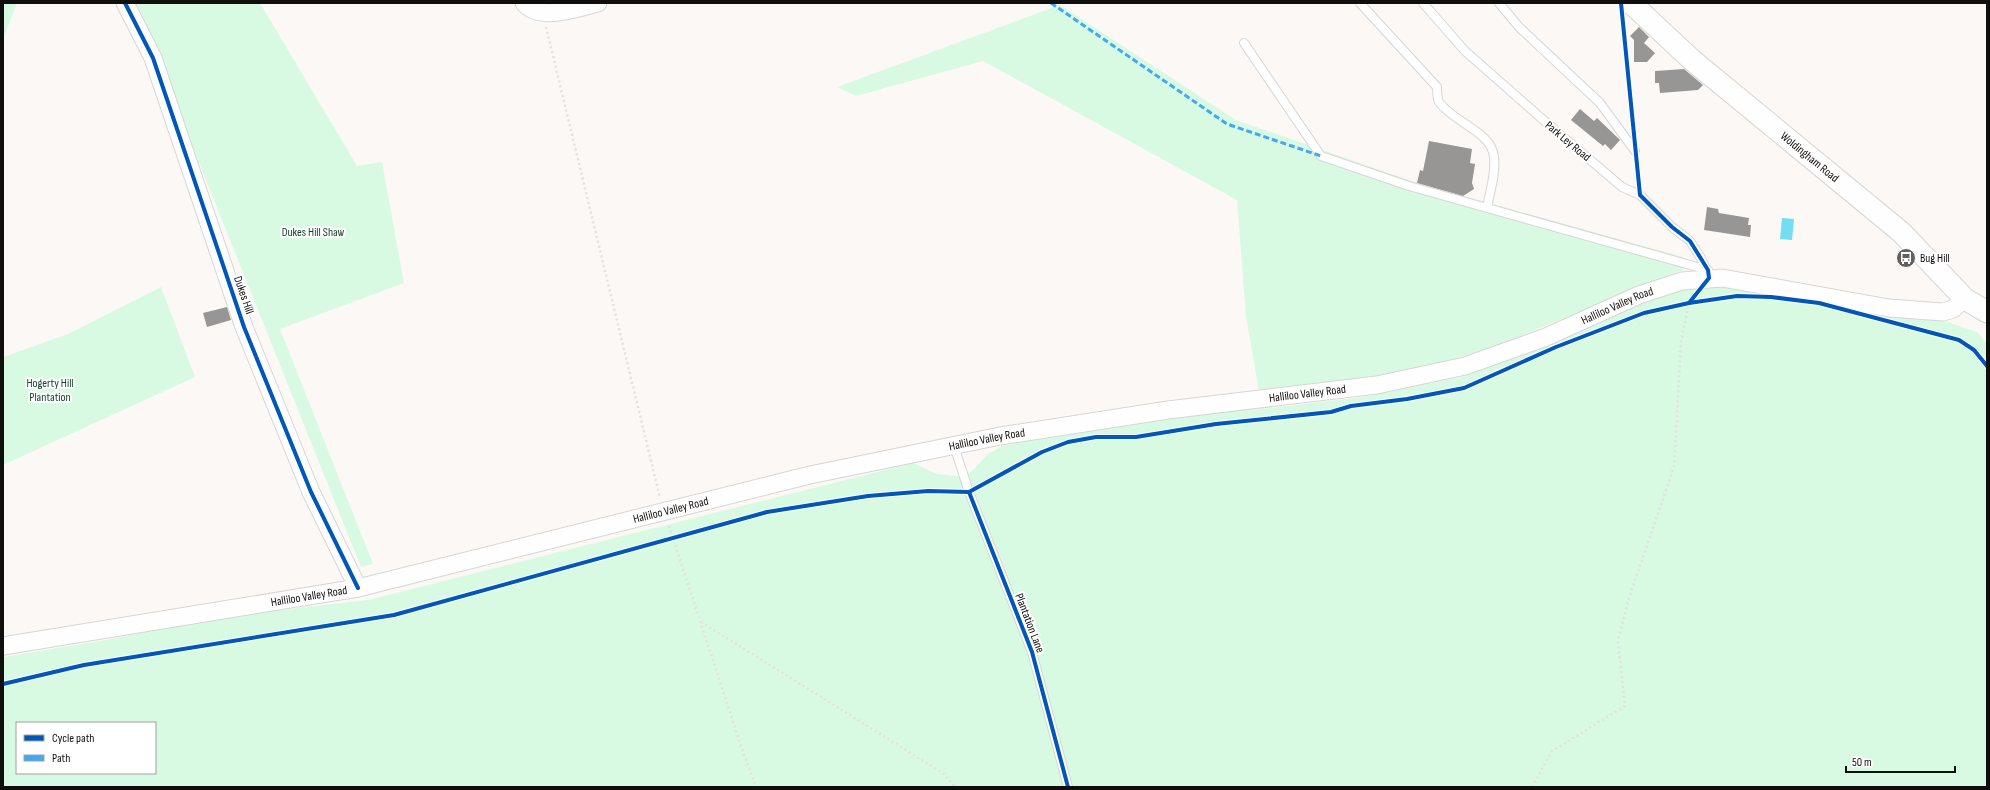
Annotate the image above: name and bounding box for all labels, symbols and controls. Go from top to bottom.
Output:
street label: Park Ley Road [1542,118,1594,165]
street label: Woldingham Road [1777,129,1842,186]
park label: Dukes Hill Shaw [282,225,345,240]
bus stop icon: Bug Hill [1895,247,1917,269]
place label: Bug Hill [1920,251,1950,266]
street label: Dukes Hill [230,274,257,316]
street label: Halliloo Valley Road [1579,284,1655,328]
park label: Hogerty Hill Plantation [26,376,74,405]
street label: Halliloo Valley Road [1268,382,1347,406]
street label: Halliloo Valley Road [947,425,1026,454]
street label: Halliloo Valley Road [631,494,710,527]
street label: Halliloo Valley Road [270,583,348,610]
street label: Plantation Lane [1011,591,1048,655]
legend [16,722,156,774]
text: Cycle path [52,731,94,746]
scale bar [1846,748,1955,774]
text: Path [52,751,70,766]
text: 50 m [1852,755,1872,770]

